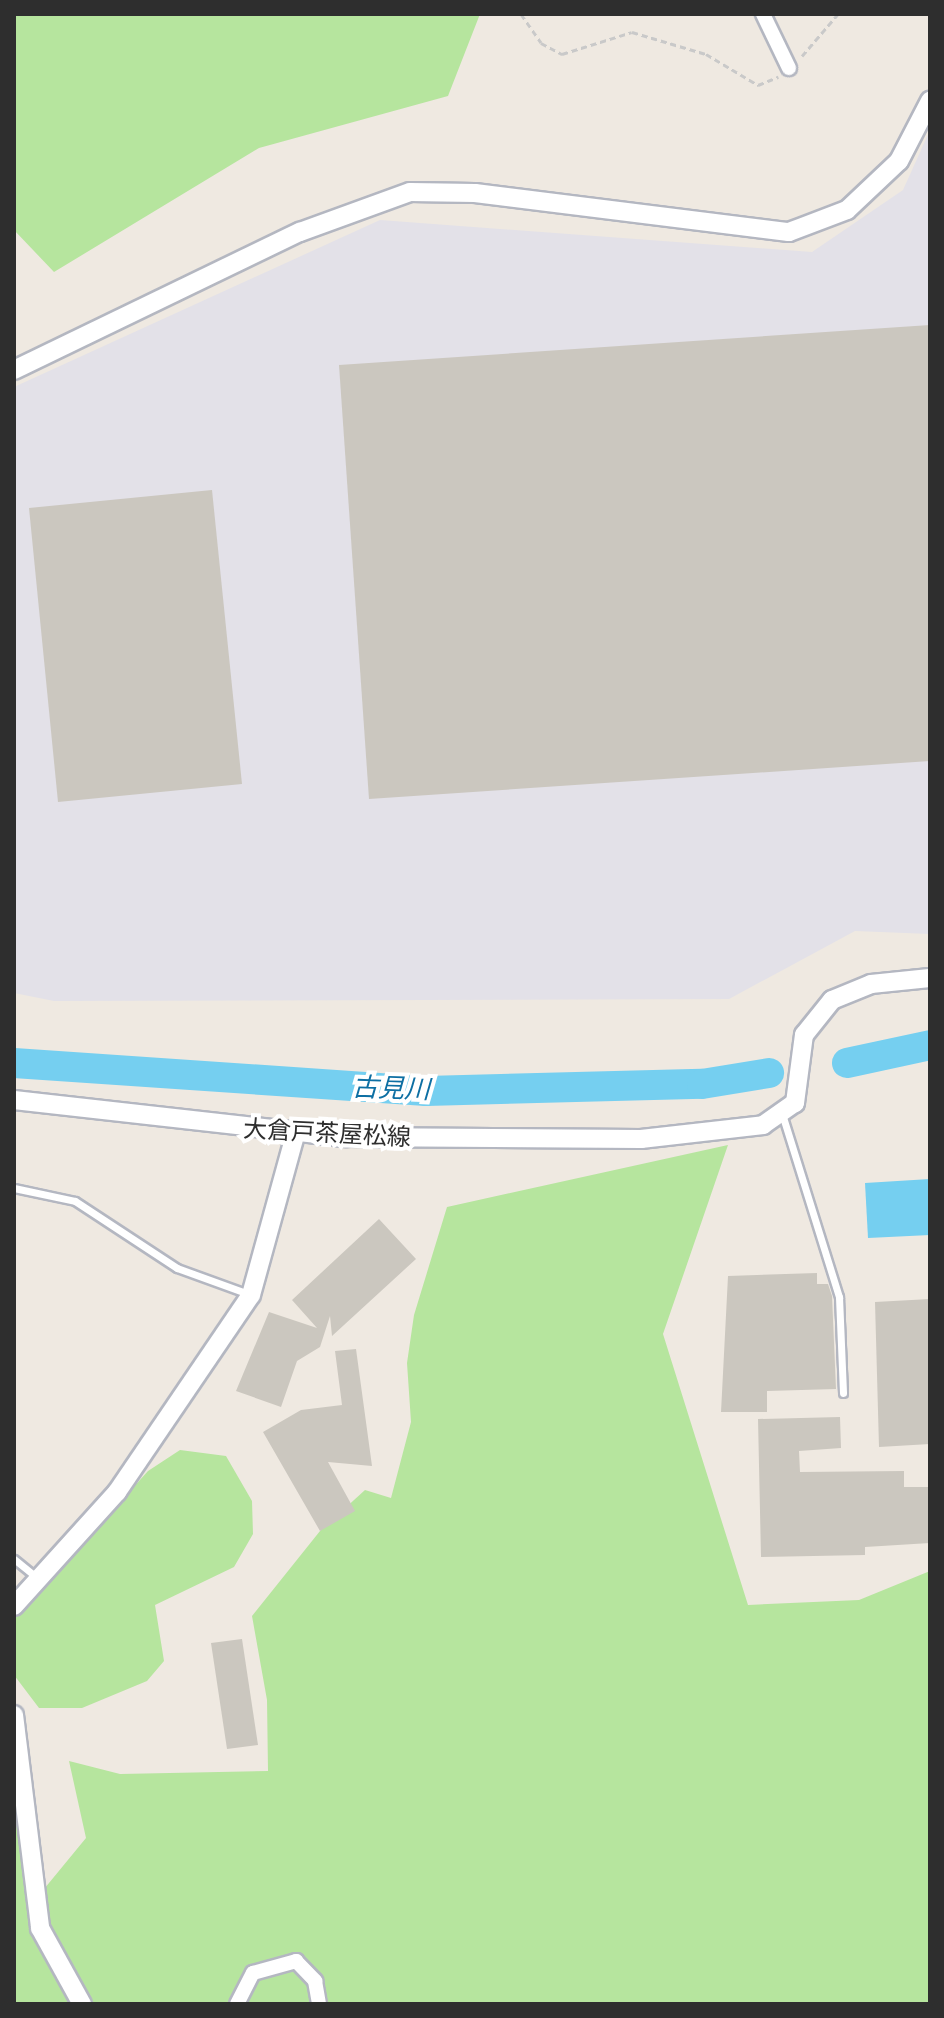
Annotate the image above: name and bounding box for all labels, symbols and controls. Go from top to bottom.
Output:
water label: 古見川 [351,1072,431,1106]
street label: 大倉戸茶屋松線 [242,1114,412,1152]

